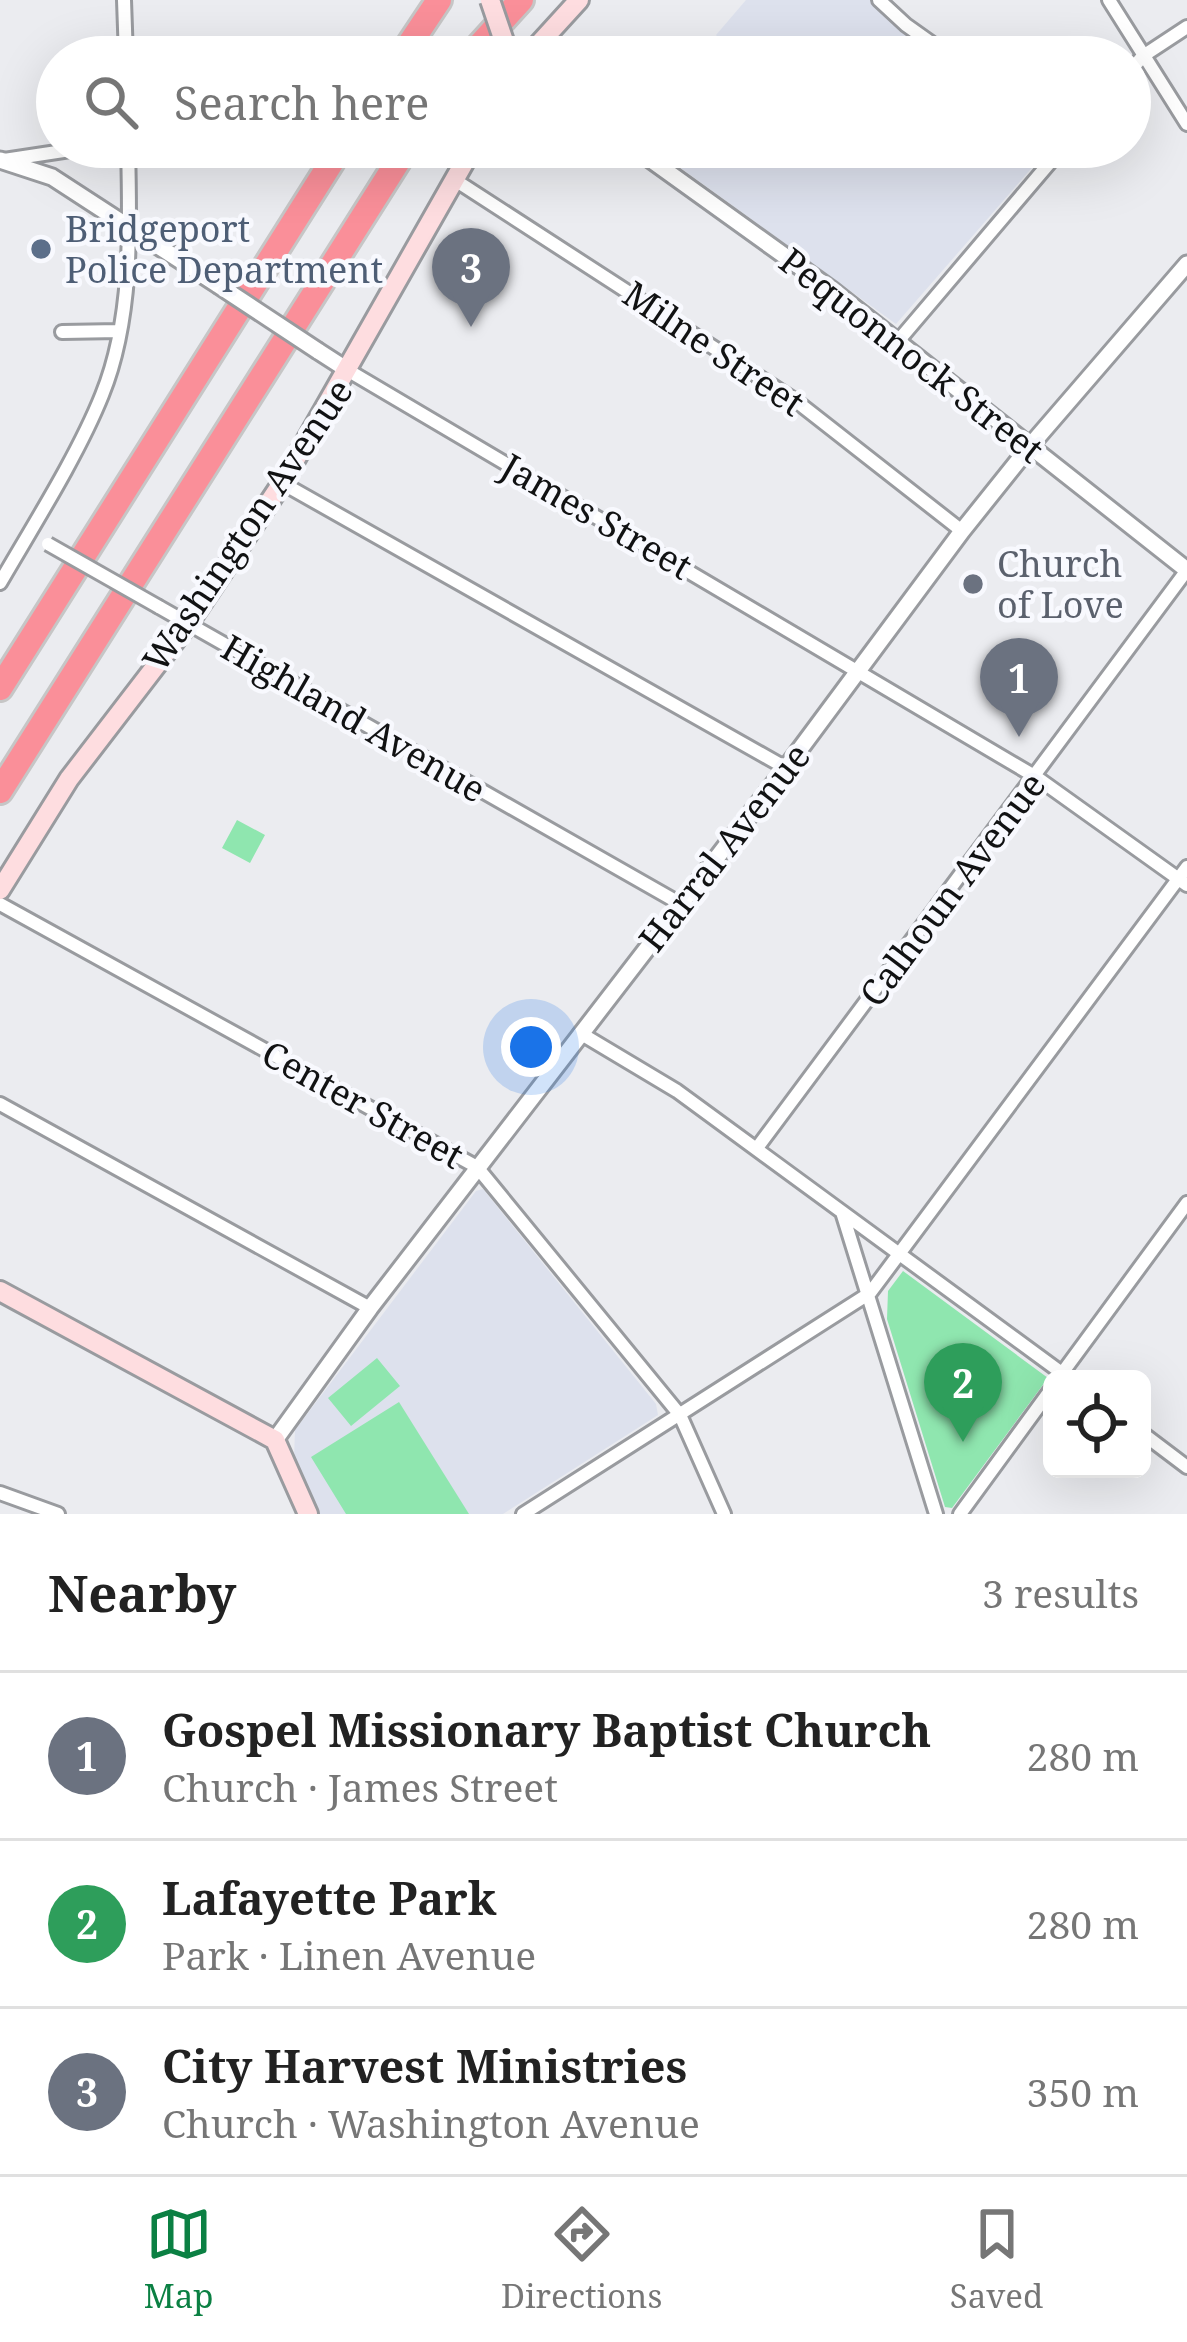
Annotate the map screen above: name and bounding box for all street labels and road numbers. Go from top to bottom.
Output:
street label: Pequonnock Street [770,236,1054,474]
street label: Milne Street [614,269,814,427]
street label: Washington Avenue [131,369,363,681]
street label: James Street [492,441,701,590]
street label: Highland Avenue [213,623,495,813]
street label: Harral Avenue [627,733,821,961]
street label: Calhoun Avenue [848,762,1056,1016]
street label: Center Street [253,1028,473,1180]

